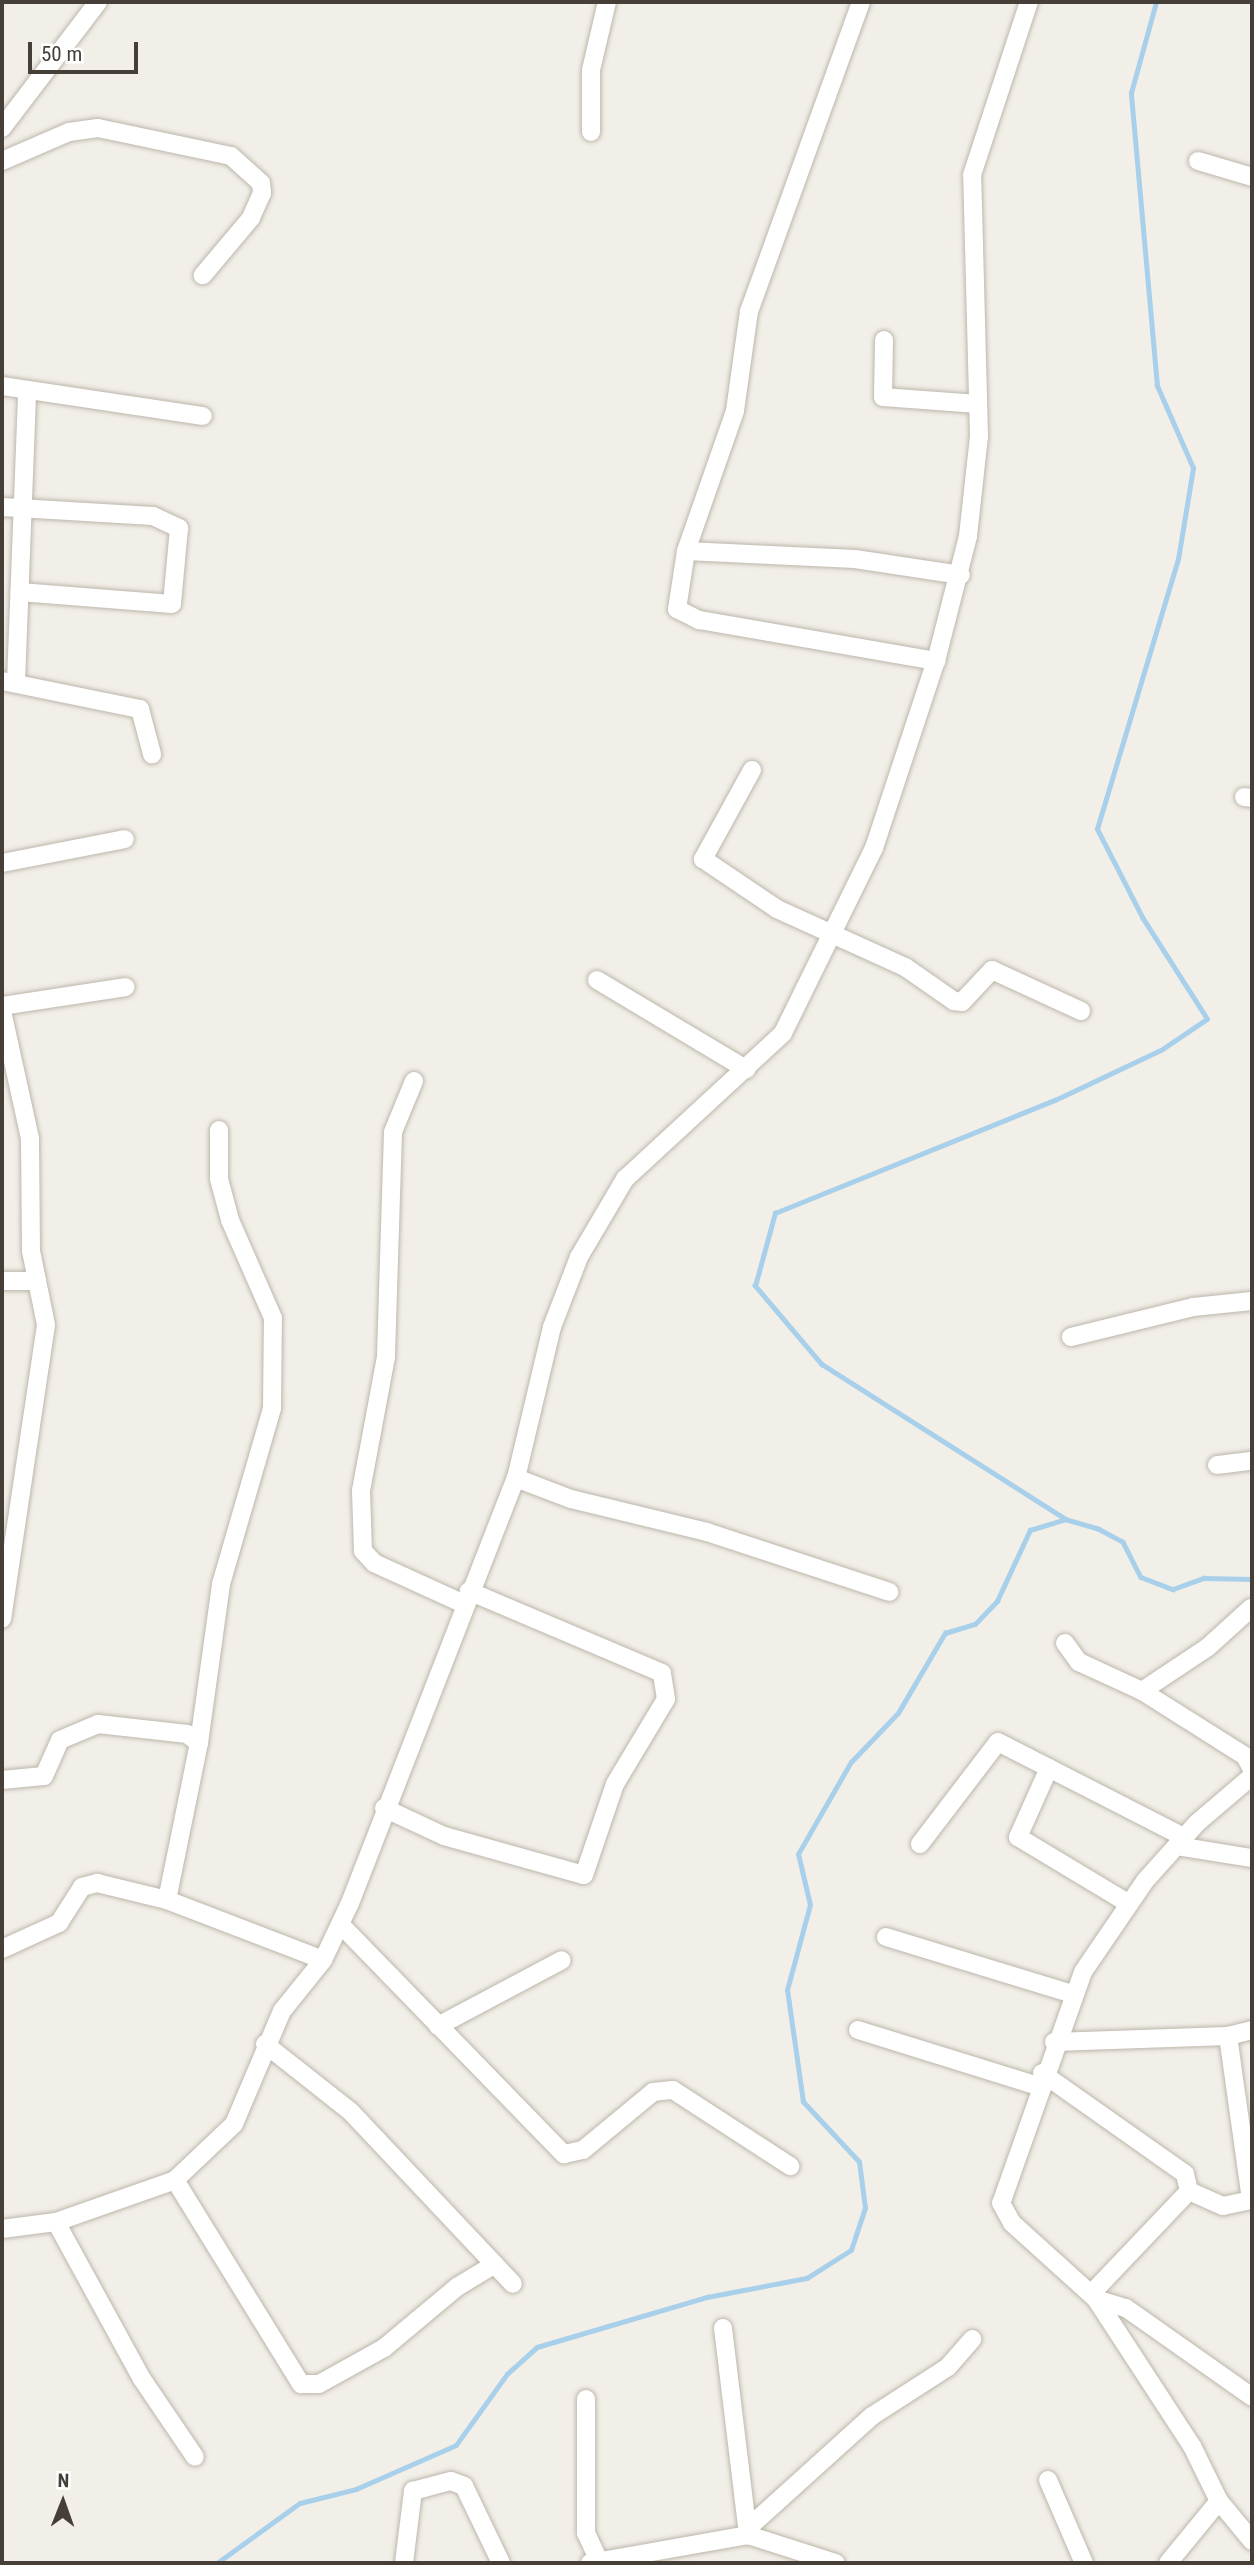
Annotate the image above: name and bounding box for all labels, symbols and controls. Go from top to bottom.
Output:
scale bar [32,28,142,72]
text: 50 m [41,42,82,66]
north arrow [28,2467,98,2537]
text: N [57,2469,69,2492]

